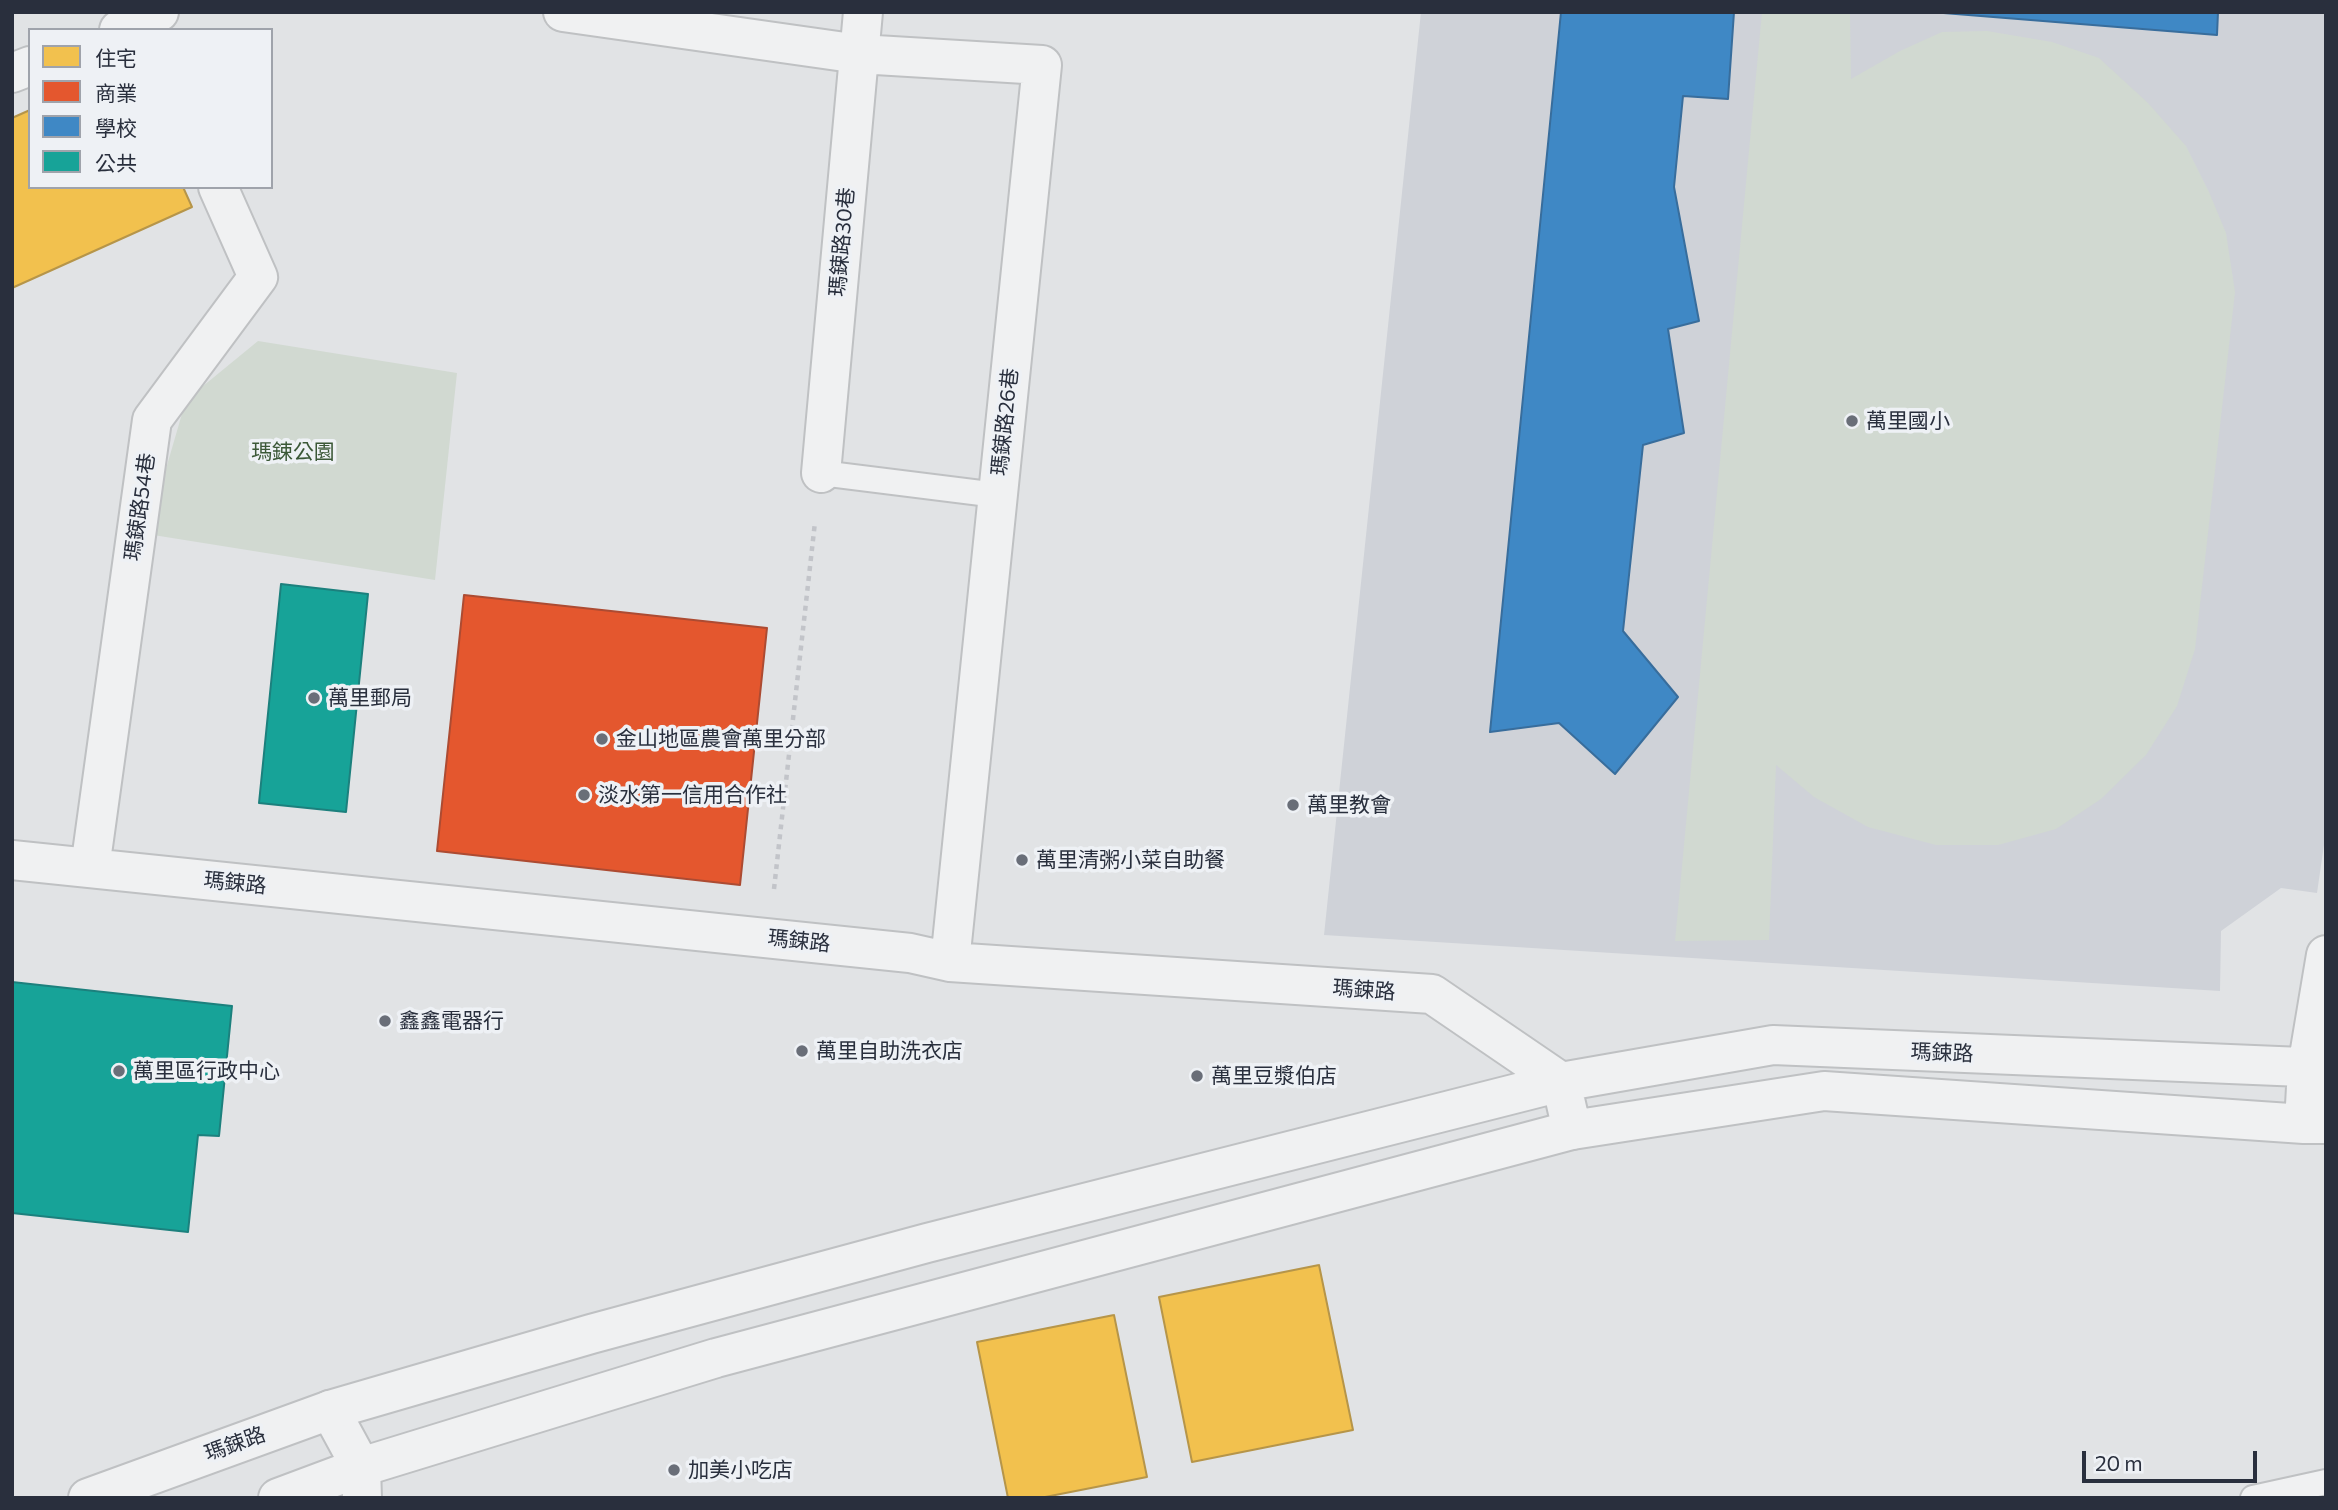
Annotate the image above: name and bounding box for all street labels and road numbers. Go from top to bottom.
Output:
street label: 瑪鋉路30巷 [825,186,859,298]
street label: 瑪鋉路26巷 [987,367,1023,477]
street label: 瑪鋉路54巷 [120,451,160,563]
street label: 瑪鋉路 [202,867,268,899]
street label: 瑪鋉路 [766,925,832,957]
street label: 瑪鋉路 [1332,975,1396,1005]
street label: 瑪鋉路 [1910,1039,1974,1067]
street label: 瑪鋉路 [201,1421,269,1467]

